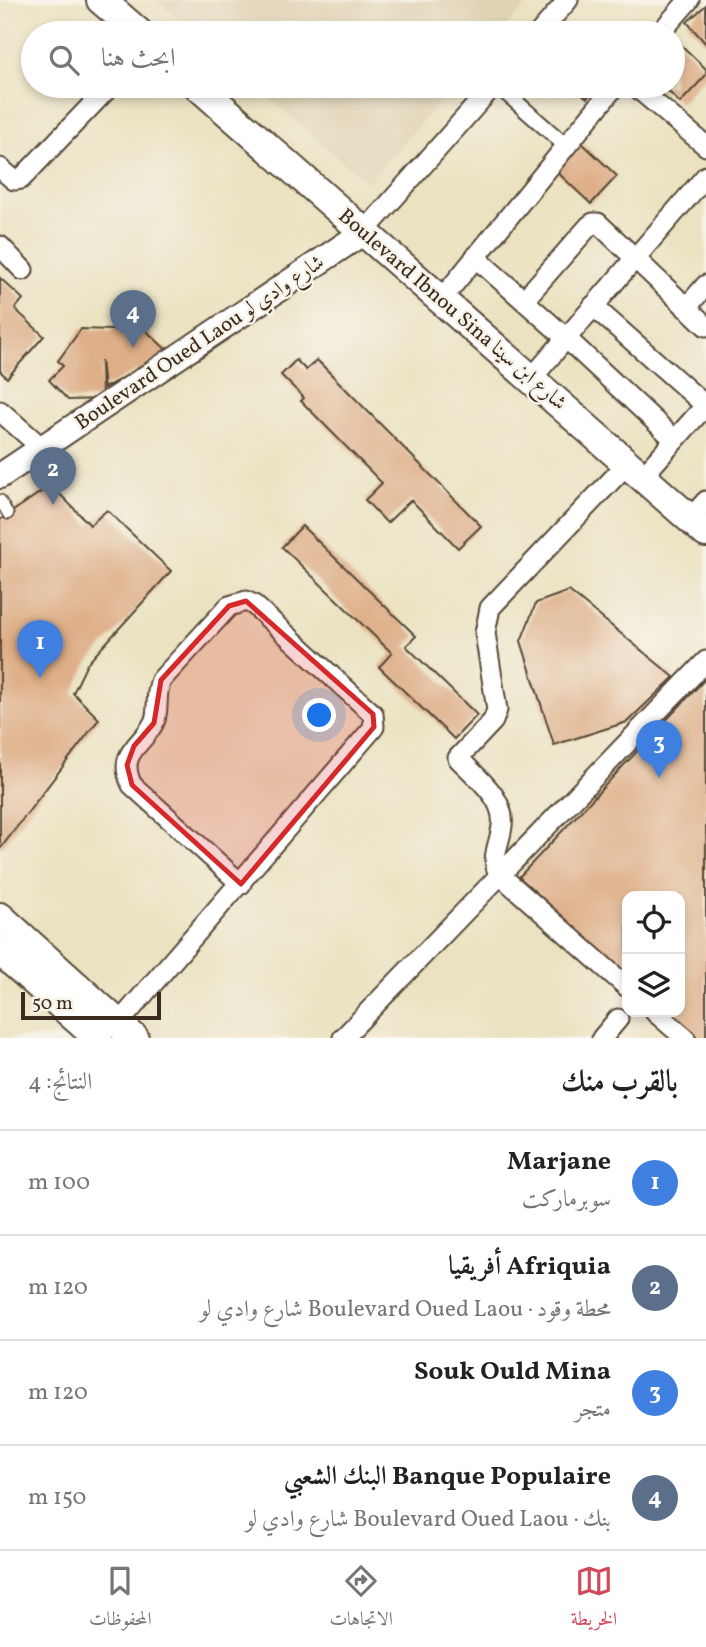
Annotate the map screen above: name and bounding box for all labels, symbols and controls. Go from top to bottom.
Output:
search box [21,21,685,98]
icon: search [45,41,83,79]
text: ابحث هنا [101,41,176,77]
street label: Boulevard Ibnou Sina شارع ابن سينا [330,202,573,419]
street label: Boulevard Oued Laou شارع وادي لو [69,248,332,439]
pin: 4 [110,290,156,348]
pin: 2 [30,447,76,505]
pin: 1 [17,620,63,678]
your location [302,698,336,732]
pin: 3 [636,720,682,778]
map controls [622,891,685,1017]
button: locate [622,891,685,954]
button: layers [622,954,685,1017]
scale bar [21,989,161,1021]
text: 50 m [32,991,73,1017]
text: بالقرب منك [561,1062,678,1104]
text: النتائج: 4 [28,1067,92,1099]
text: Marjane [507,1144,611,1180]
text: 100 m [28,1167,90,1199]
text: 1 [650,1167,660,1199]
text: سوبرماركت [522,1184,611,1216]
text: Afriquia أفريقيا [448,1249,611,1285]
text: 120 m [28,1272,88,1304]
text: 2 [649,1272,661,1304]
text: محطة وقود · Boulevard Oued Laou شارع وادي لو [200,1294,611,1326]
text: Souk Ould Mina [414,1354,611,1390]
text: 120 m [28,1377,88,1409]
text: 3 [649,1377,661,1409]
text: متجر [575,1394,611,1426]
text: Banque Populaire البنك الشعبي [284,1459,611,1495]
text: 150 m [28,1482,86,1514]
text: 4 [648,1482,662,1514]
text: بنك · Boulevard Oued Laou شارع وادي لو [245,1504,611,1536]
tab: المحفوظات [89,1562,152,1637]
tab: الاتجاهات [330,1562,393,1637]
tab: الخريطة [571,1562,617,1637]

